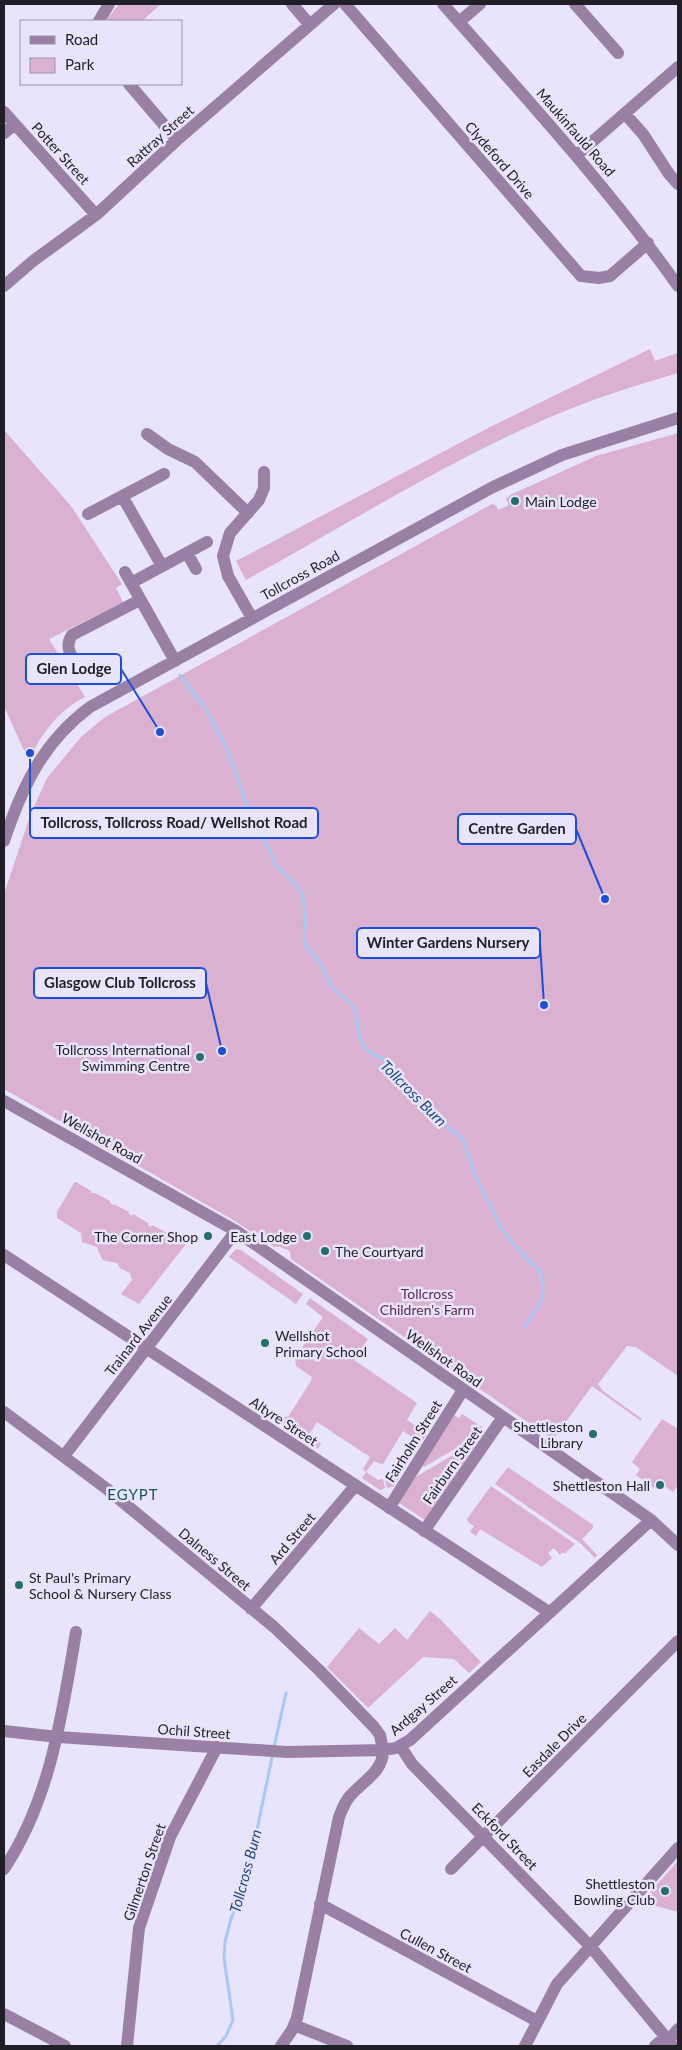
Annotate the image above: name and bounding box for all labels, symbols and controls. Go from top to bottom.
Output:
legend [20,20,182,85]
text: Road [65,30,98,48]
text: Park [65,55,95,73]
street label: Maukinfauld Road [533,84,619,180]
street label: Rattray Street [123,102,197,170]
street label: Potter Street [29,118,93,188]
street label: Clydeford Drive [462,118,538,202]
place label: Main Lodge [525,493,597,510]
marker: Main Lodge [509,495,521,507]
street label: Tollcross Road [258,546,342,604]
callout: Glen Lodge [26,654,121,684]
text: Glen Lodge [36,659,112,677]
callout: Tollcross, Tollcross Road/ Wellshot Road [30,808,318,838]
text: Tollcross, Tollcross Road/ Wellshot Road [40,813,308,831]
callout: Centre Garden [458,814,576,844]
text: Centre Garden [468,819,566,837]
callout: Winter Gardens Nursery [357,928,540,958]
text: Winter Gardens Nursery [367,933,530,951]
callout: Glasgow Club Tollcross [34,968,206,998]
text: Glasgow Club Tollcross [44,973,196,991]
place label: Tollcross International Swimming Centre [55,1041,190,1074]
marker: Tollcross International Swimming Centre [194,1051,206,1063]
water label: Tollcross Burn [377,1056,451,1130]
street label: Wellshot Road [59,1109,145,1167]
place label: The Corner Shop [94,1228,198,1245]
place label: East Lodge [230,1228,297,1245]
marker: The Corner Shop [202,1230,214,1242]
marker: East Lodge [301,1230,313,1242]
place label: The Courtyard [335,1243,424,1260]
marker: The Courtyard [319,1245,331,1257]
park label: Tollcross Children's Farm [380,1285,474,1318]
street label: Trainard Avenue [101,1291,175,1379]
street label: Wellshot Road [403,1325,485,1391]
place label: Wellshot Primary School [275,1327,367,1360]
marker: Wellshot Primary School [259,1337,271,1349]
street label: Altyre Street [247,1393,321,1449]
street label: Fairholm Street [381,1397,445,1485]
place label: Shettleston Library [513,1418,584,1451]
street label: Fairburn Street [419,1423,485,1507]
marker: Shettleston Library [587,1428,599,1440]
place label: Shettleston Hall [553,1477,650,1494]
marker: Shettleston Hall [654,1479,666,1491]
district label: EGYPT [107,1485,159,1503]
street label: Ard Street [265,1509,319,1567]
street label: Dalness Street [176,1524,254,1594]
place label: St Paul's Primary School & Nursery Class [29,1569,172,1602]
marker: St Paul's Primary School & Nursery Class [13,1579,25,1591]
street label: Ardgay Street [386,1671,460,1739]
street label: Easdale Drive [518,1709,590,1781]
street label: Ochil Street [157,1720,231,1742]
street label: Eckford Street [469,1799,541,1873]
street label: Gilmerton Street [119,1821,169,1923]
water label: Tollcross Burn [225,1827,265,1915]
place label: Shettleston Bowling Club [574,1875,655,1908]
marker: Shettleston Bowling Club [659,1885,671,1897]
street label: Cullen Street [397,1924,475,1976]

